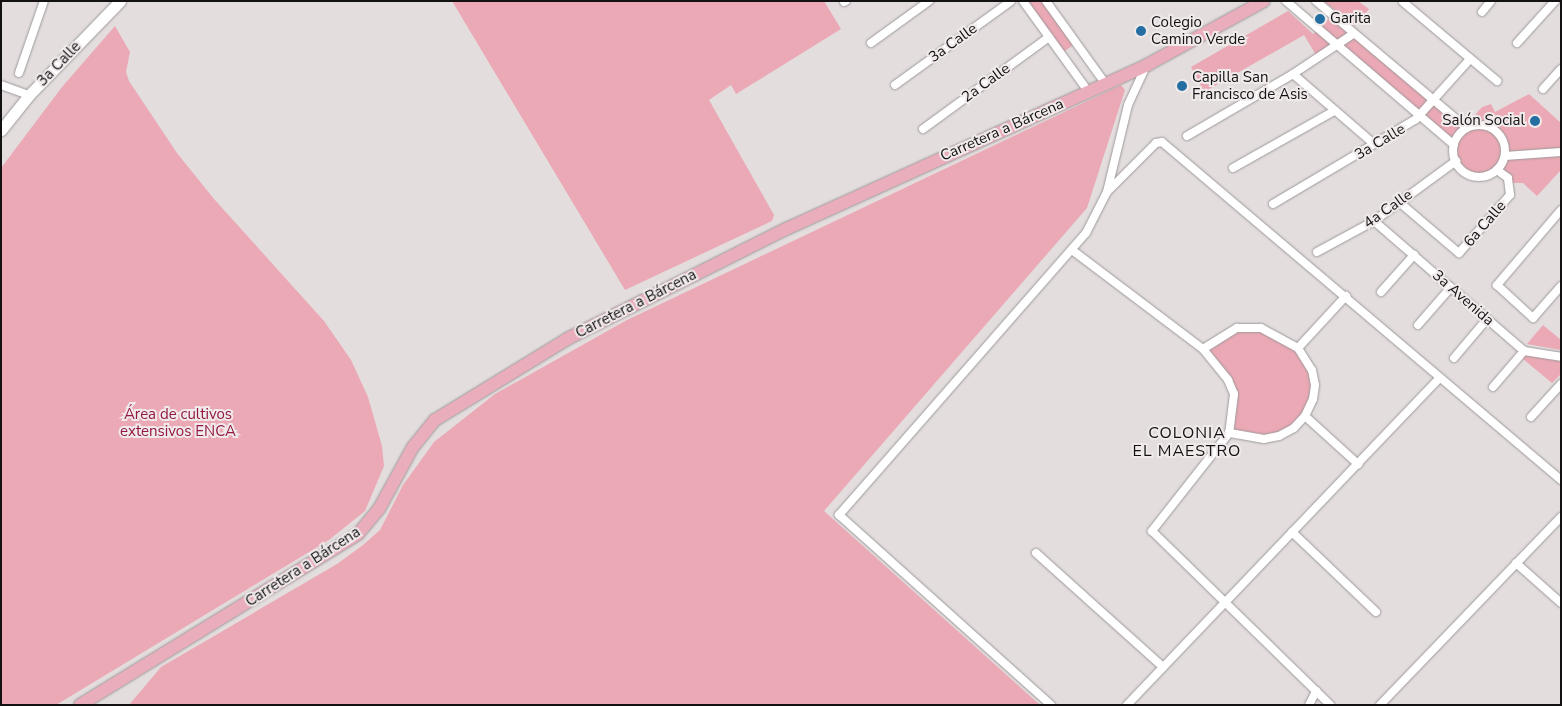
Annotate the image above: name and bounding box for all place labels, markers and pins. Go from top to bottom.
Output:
place label: Garita [1330,10,1371,28]
place label: Colegio Camino Verde [1151,13,1245,48]
marker: Garita [1314,13,1326,25]
marker: Colegio Camino Verde [1135,25,1147,37]
place label: Capilla San Francisco de Asis [1192,68,1308,103]
marker: Capilla San Francisco de Asis [1176,80,1188,92]
place label: Salón Social [1442,112,1525,130]
marker: Salón Social [1529,115,1541,127]

